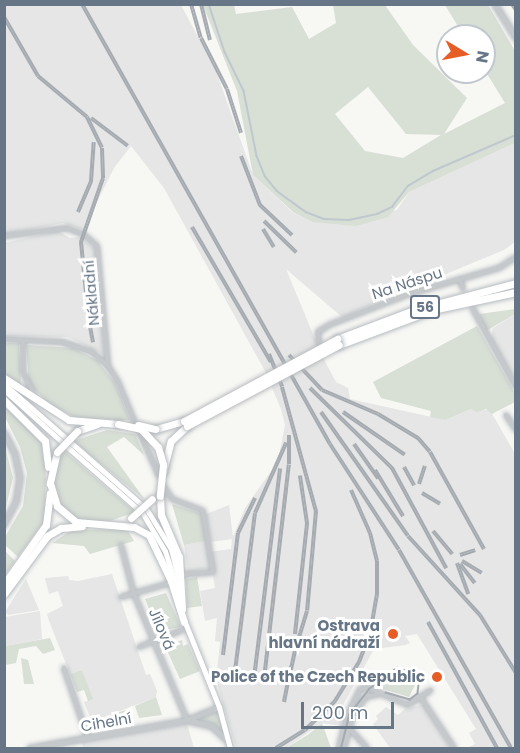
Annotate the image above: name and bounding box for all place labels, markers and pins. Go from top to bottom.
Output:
place label: Ostrava hlavní nádraží [268,616,380,651]
marker: Ostrava hlavní nádraží [384,625,402,643]
place label: Police of the Czech Republic [211,668,425,686]
marker: Police of the Czech Republic [430,670,444,684]

